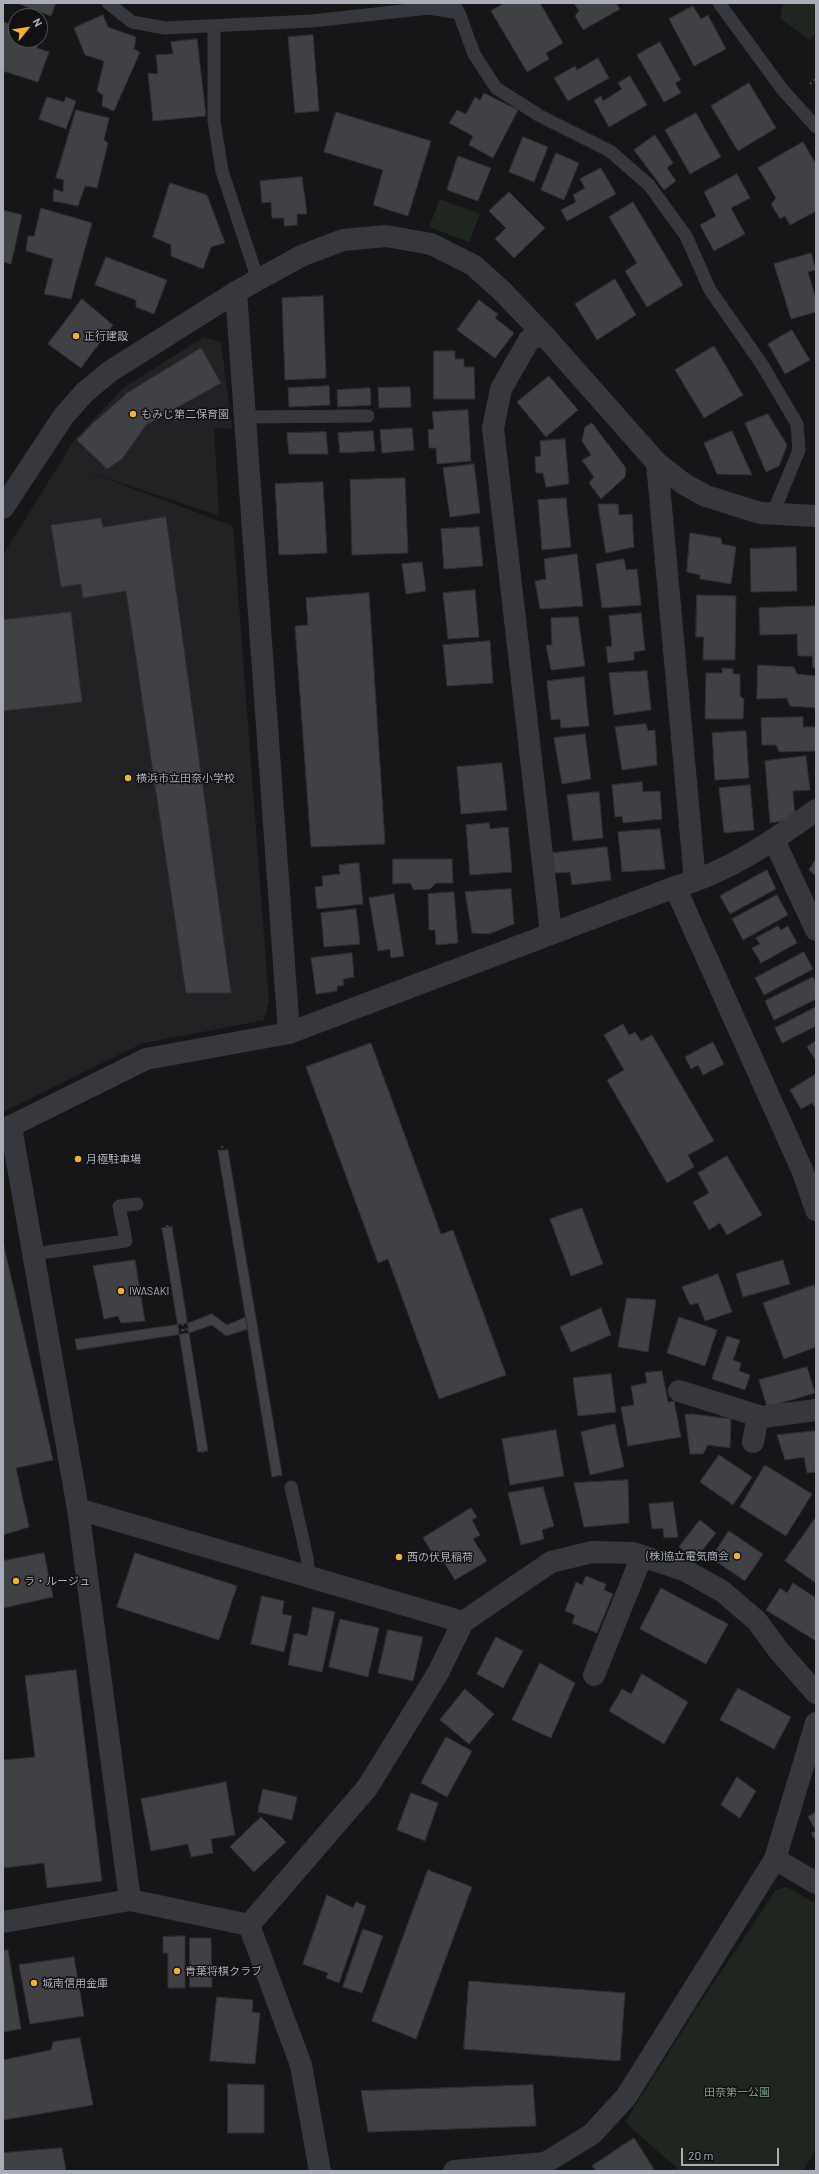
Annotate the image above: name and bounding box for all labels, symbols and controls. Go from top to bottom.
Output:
north arrow [8,8,48,48]
text: N [30,16,45,29]
place label: 正行建設 [84,329,128,343]
marker: 正行建設 [71,331,81,341]
place label: もみじ第二保育園 [141,407,229,421]
marker: もみじ第二保育園 [128,409,138,419]
place label: 横浜市立田奈小学校 [136,771,235,785]
marker: 横浜市立田奈小学校 [123,773,133,783]
place label: 月極駐車場 [86,1152,141,1166]
marker: 月極駐車場 [73,1154,83,1164]
place label: IWASAKI [129,1284,169,1298]
marker: IWASAKI [116,1286,126,1296]
place label: (株)協立電気商会 [646,1549,729,1563]
place label: 西の伏見稲荷 [407,1550,473,1564]
marker: (株)協立電気商会 [732,1551,742,1561]
marker: 西の伏見稲荷 [394,1552,404,1562]
place label: ラ・ルージュ [24,1574,90,1588]
marker: ラ・ルージュ [11,1576,21,1586]
place label: 青葉将棋クラブ [185,1964,262,1978]
marker: 青葉将棋クラブ [172,1966,182,1976]
place label: 城南信用金庫 [42,1976,108,1990]
marker: 城南信用金庫 [29,1978,39,1988]
park label: 田奈第一公園 [704,2085,770,2099]
scale bar [683,2140,781,2166]
text: 20 m [688,2148,714,2162]

